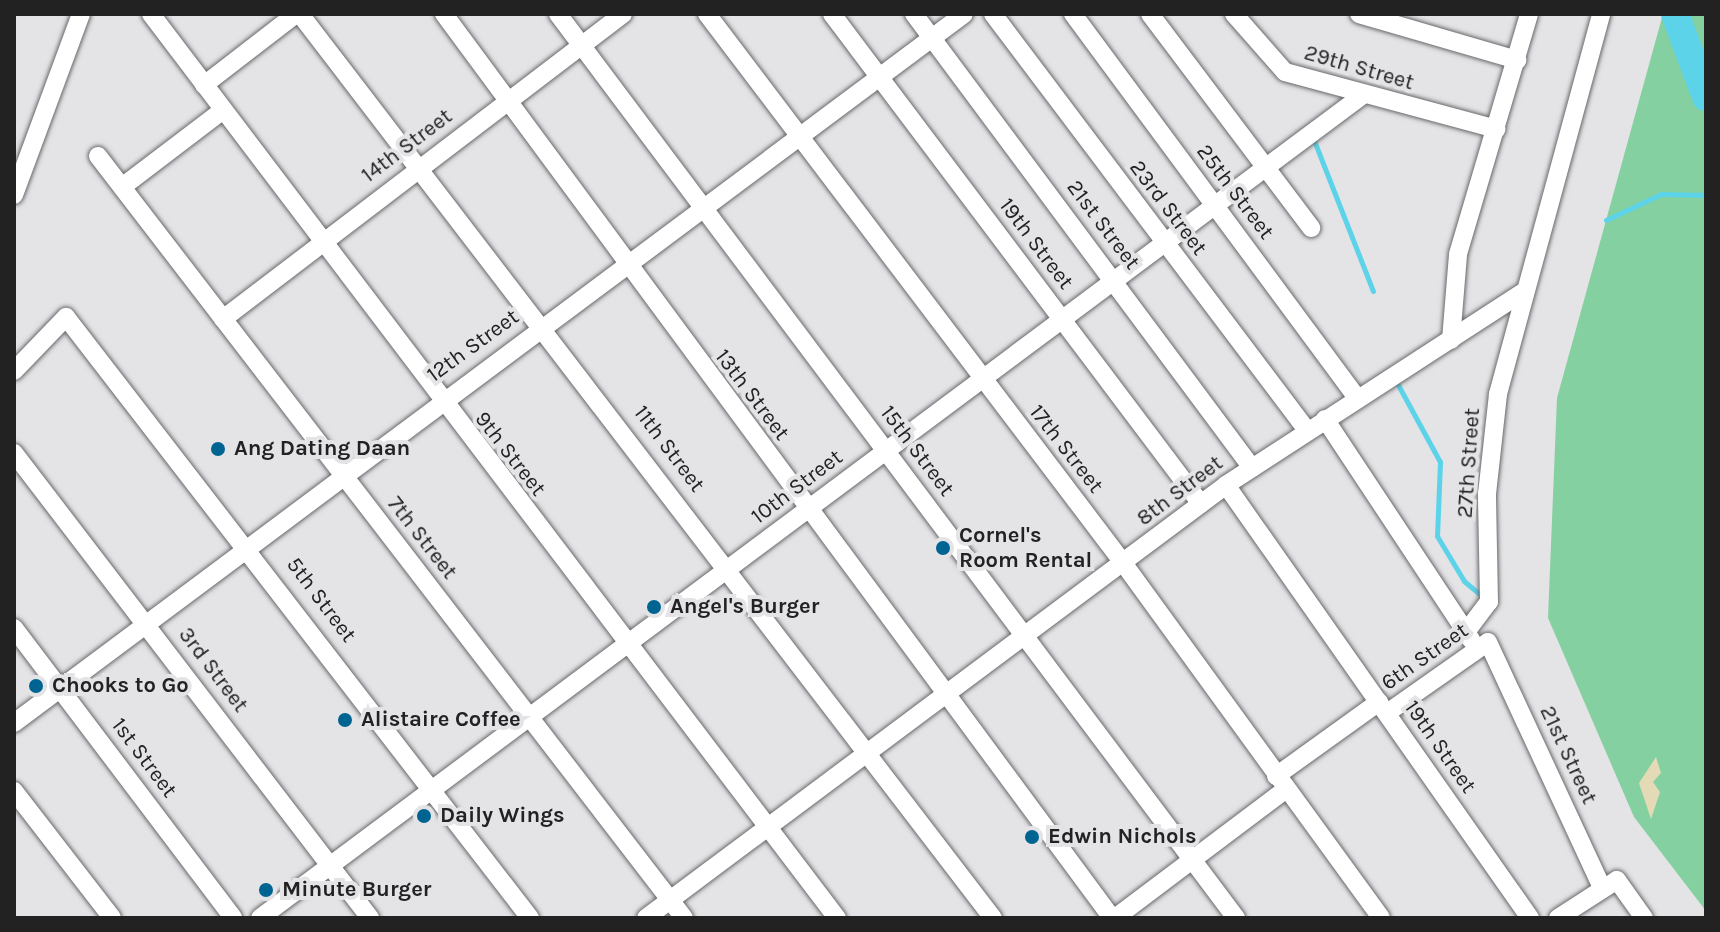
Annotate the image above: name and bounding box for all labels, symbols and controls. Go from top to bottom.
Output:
street label: 29th Street [1301,40,1417,96]
street label: 14th Street [356,103,458,189]
street label: 25th Street [1191,139,1279,245]
street label: 23rd Street [1124,155,1212,261]
street label: 21st Street [1061,175,1145,275]
street label: 19th Street [993,193,1079,295]
street label: 12th Street [422,304,524,388]
street label: 13th Street [709,344,795,446]
street label: 11th Street [628,400,710,498]
street label: 15th Street [874,400,960,502]
street label: 17th Street [1023,400,1109,498]
street label: 9th Street [469,407,551,501]
street label: 27th Street [1452,407,1486,519]
place label: Ang Dating Daan [234,436,410,462]
marker: Ang Dating Daan [209,440,227,458]
street label: 10th Street [746,444,848,530]
street label: 8th Street [1132,450,1228,532]
street label: 7th Street [382,491,462,585]
place label: Cornel's Room Rental [959,522,1092,574]
marker: Cornel's Room Rental [934,539,952,557]
street label: 5th Street [280,552,362,648]
place label: Angel's Burger [670,594,819,620]
marker: Angel's Burger [645,598,663,616]
street label: 6th Street [1377,618,1473,696]
street label: 3rd Street [172,622,254,718]
place label: Chooks to Go [52,673,189,699]
marker: Chooks to Go [27,677,45,695]
street label: 19th Street [1398,696,1482,798]
street label: 21st Street [1534,702,1602,808]
place label: Alistaire Coffee [361,707,521,733]
marker: Alistaire Coffee [336,711,354,729]
street label: 1st Street [106,713,182,803]
place label: Daily Wings [440,803,565,829]
marker: Daily Wings [415,807,433,825]
place label: Edwin Nichols [1048,824,1197,850]
marker: Edwin Nichols [1023,828,1041,846]
place label: Minute Burger [282,877,431,903]
marker: Minute Burger [257,881,275,899]

